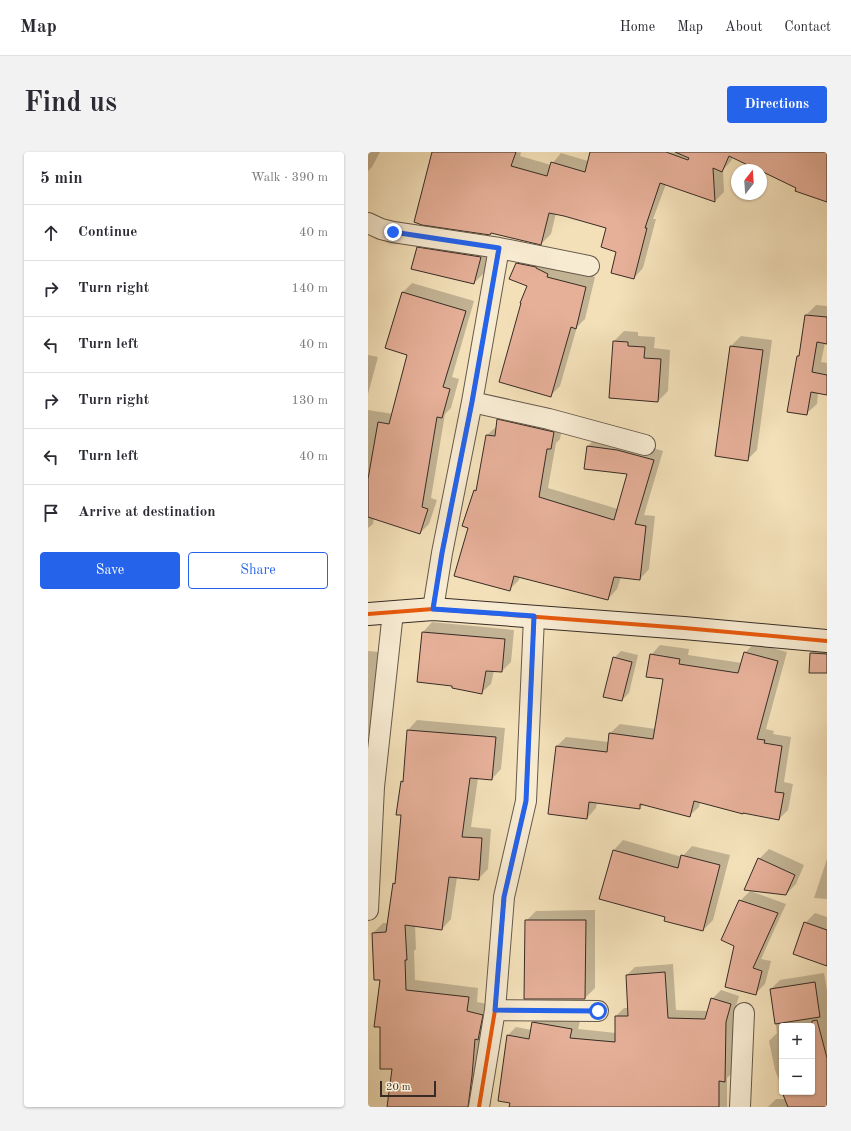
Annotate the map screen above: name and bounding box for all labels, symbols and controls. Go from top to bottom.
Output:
text: Map [20,18,57,37]
text: Home [620,20,655,34]
text: Map [677,20,703,34]
text: About [725,20,762,34]
text: Contact [784,20,831,34]
button: Directions [727,86,827,123]
text: Find us [24,90,117,118]
north arrow [731,164,767,200]
text: 5 min [40,170,83,187]
text: Walk · 390 m [251,171,328,184]
icon: ahead [40,222,62,244]
route end [384,223,402,241]
text: Continue [78,225,137,240]
text: 40 m [299,226,328,239]
icon: right [40,278,62,300]
text: Turn right [78,281,149,296]
text: 140 m [291,282,328,295]
icon: left [40,334,62,356]
text: Turn left [78,337,138,352]
text: 40 m [299,338,328,351]
icon: right [40,390,62,412]
text: Turn right [78,393,149,408]
text: 130 m [291,394,328,407]
icon: left [40,446,62,468]
text: Turn left [78,449,138,464]
text: 40 m [299,450,328,463]
icon: arrive [40,502,62,524]
text: Arrive at destination [78,505,216,520]
button: Save [40,552,180,589]
button: Share [188,552,328,589]
route start [589,1002,607,1020]
map controls [779,1023,815,1095]
button: + [779,1023,815,1059]
button: − [779,1059,815,1095]
scale bar [380,1079,436,1098]
text: 20 m [386,1082,411,1093]

